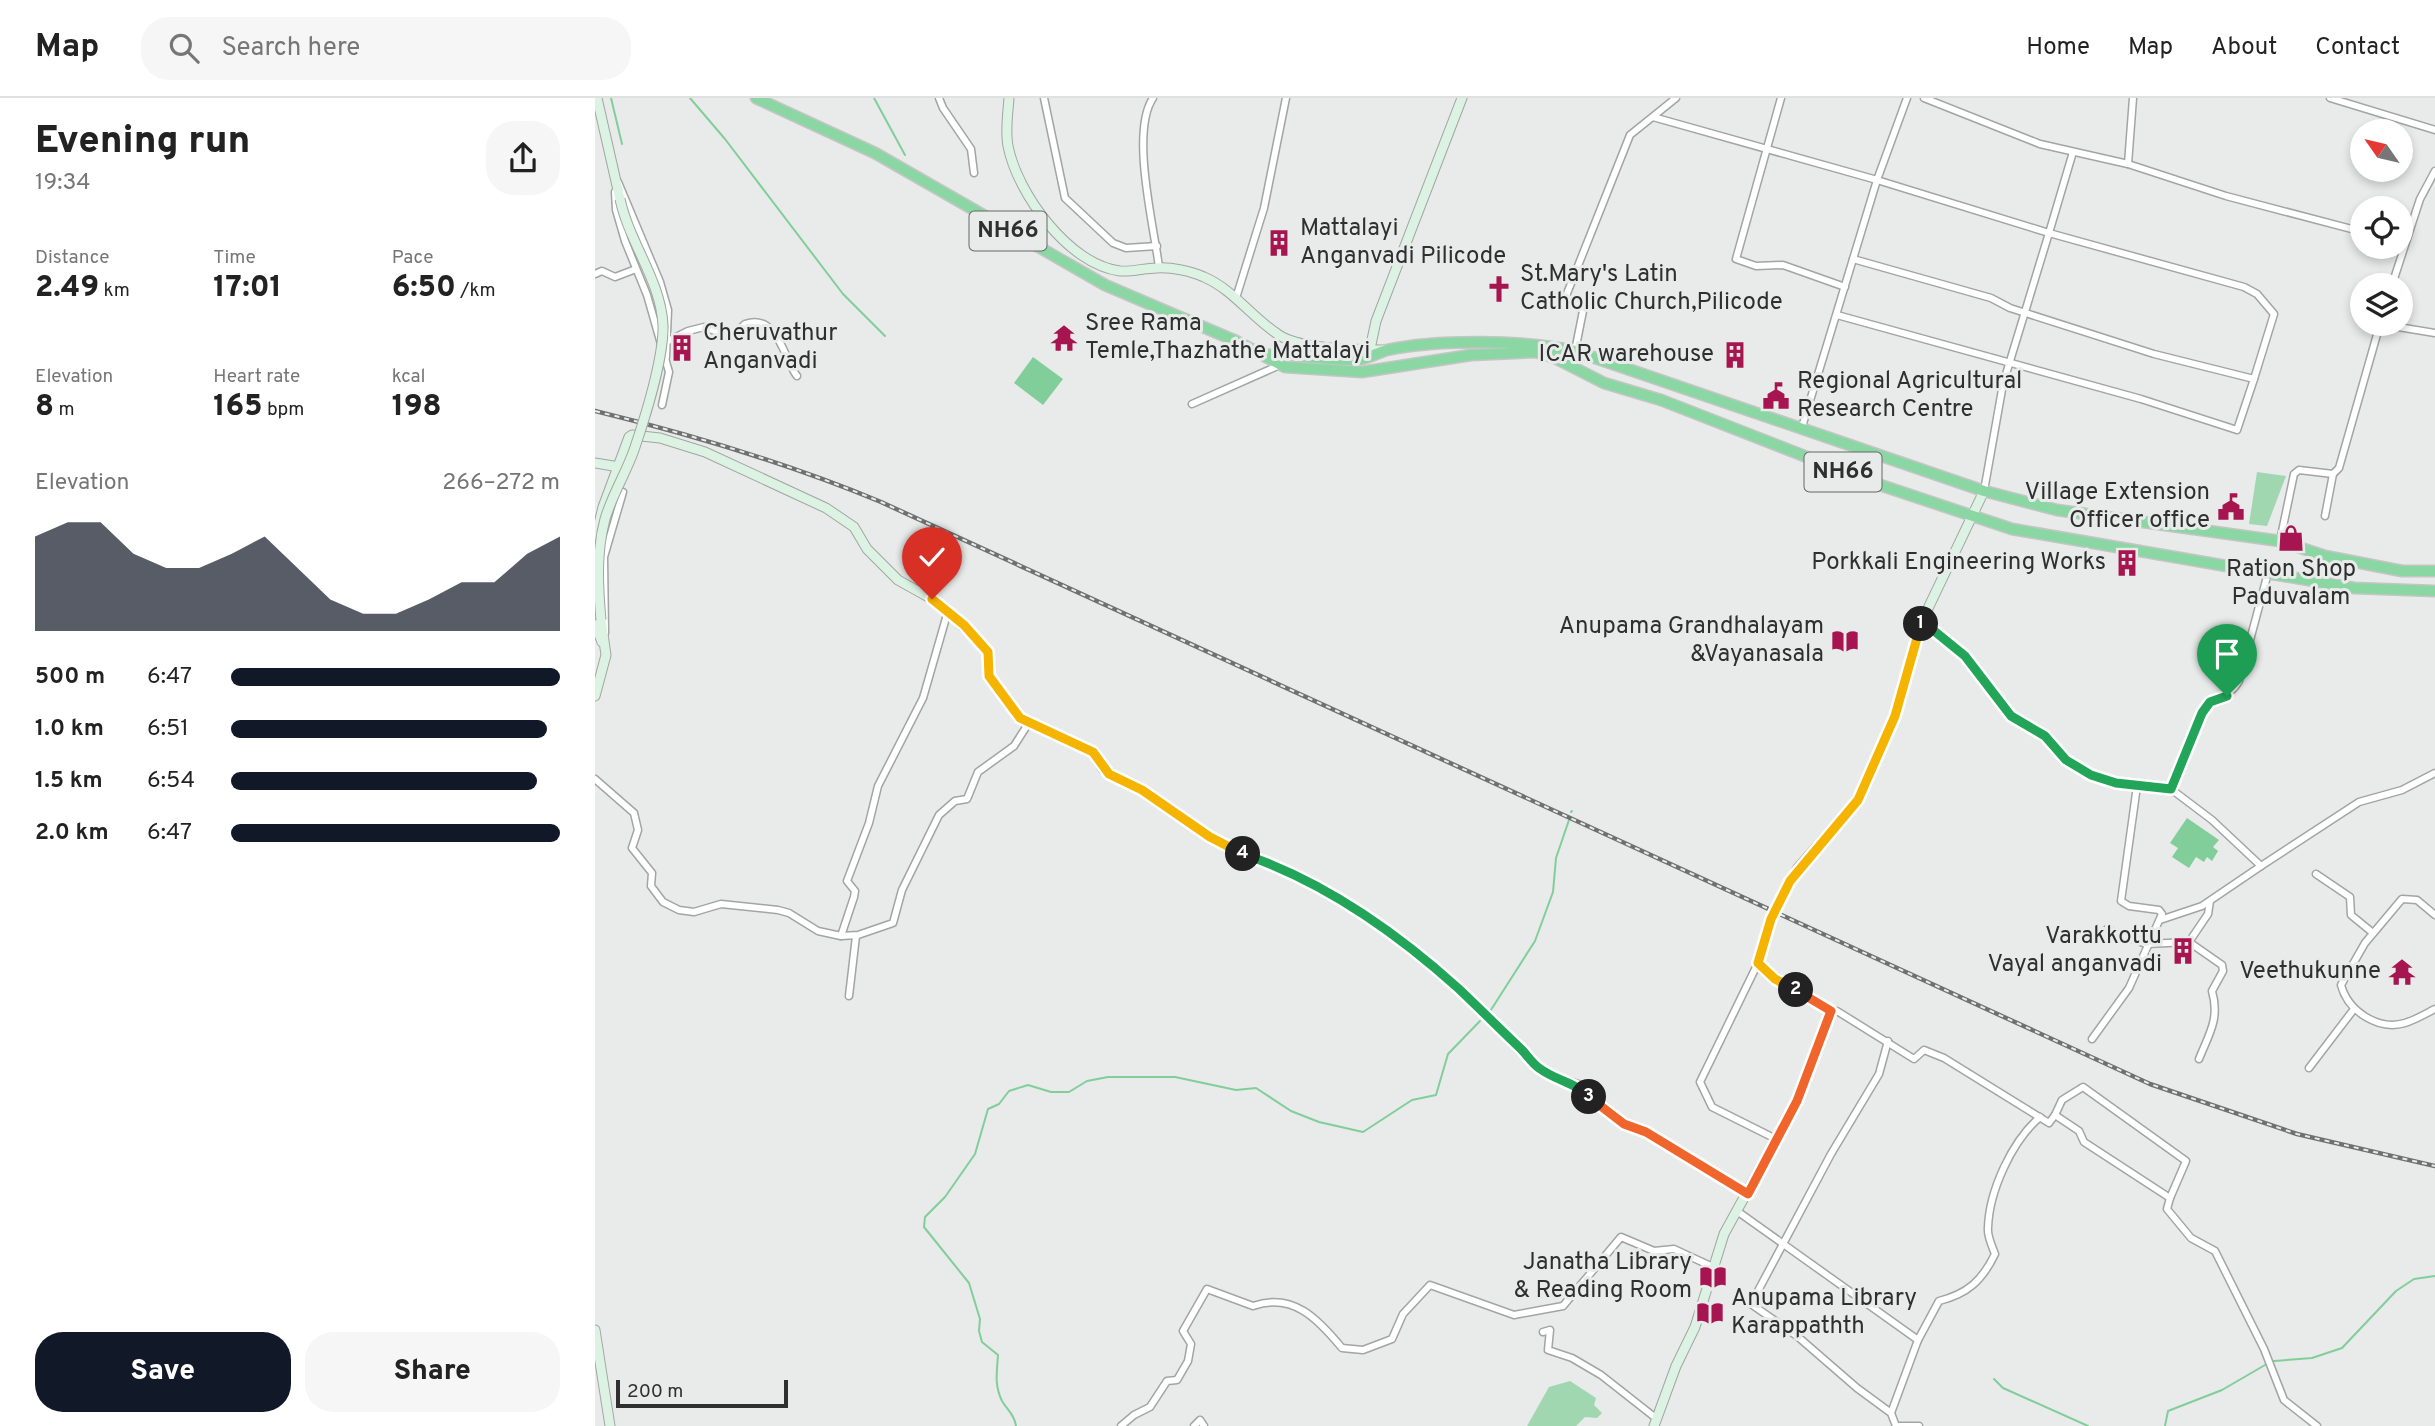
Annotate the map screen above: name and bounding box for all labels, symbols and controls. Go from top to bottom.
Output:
search box [141,17,631,80]
text: Map [35,27,99,69]
icon: search [165,29,203,67]
text: Search here [221,32,360,65]
text: Home [2026,33,2090,63]
text: Map [2128,33,2173,63]
text: About [2211,33,2277,63]
text: Contact [2315,33,2400,63]
text: Evening run [35,118,250,167]
north arrow [2350,119,2413,182]
map controls [2350,119,2413,336]
button: share [486,121,560,195]
text: 19:34 [35,169,91,198]
button: locate [2350,196,2413,259]
road number: NH66 [969,212,1047,250]
place label: Mattalayi Anganvadi Pilicode [1300,214,1506,272]
building icon: Mattalayi Anganvadi Pilicode [1264,228,1294,258]
text: Distance [35,246,110,270]
text: Time [213,246,256,270]
text: Pace [392,246,433,270]
place label: St.Mary's Latin Catholic Church,Pilicode [1520,260,1783,318]
text: 2.49 [35,270,99,307]
text: 17:01 [213,270,282,307]
text: 6:50 [392,270,456,307]
button: layers [2350,273,2413,336]
church icon: St.Mary's Latin Catholic Church,Pilicode [1484,274,1514,304]
text: km [99,279,130,303]
text: /km [456,279,496,303]
place label: Sree Rama Temle,Thazhathe Mattalayi [1085,309,1370,367]
place label: Cheruvathur Anganvadi [703,319,838,377]
temple icon: Sree Rama Temle,Thazhathe Mattalayi [1049,323,1079,353]
building icon: Cheruvathur Anganvadi [667,333,697,363]
place label: ICAR warehouse [1539,340,1714,370]
building icon: ICAR warehouse [1720,340,1750,370]
text: Elevation [35,365,113,389]
text: Heart rate [213,365,300,389]
text: kcal [392,365,425,389]
place label: Regional Agricultural Research Centre [1797,367,2022,425]
public building icon: Regional Agricultural Research Centre [1761,381,1791,411]
text: 8 [35,389,54,426]
text: 165 [213,389,262,426]
text: 198 [392,389,442,426]
text: m [54,398,75,422]
text: bpm [262,398,304,422]
road number: NH66 [1805,452,1881,492]
text: Elevation [35,469,130,498]
text: 266–272 m [442,469,560,498]
place label: Village Extension Officer office [2025,478,2210,536]
public building icon: Village Extension Officer office [2216,492,2246,522]
shop icon: Ration Shop Paduvalam [2276,523,2306,553]
pin [902,527,962,599]
icon: check [913,538,951,576]
place label: Porkkali Engineering Works [1811,548,2106,578]
building icon: Porkkali Engineering Works [2112,548,2142,578]
place label: Ration Shop Paduvalam [2226,555,2356,613]
pin: 1 [1903,606,1939,642]
text: 1 [1917,611,1924,635]
place label: Anupama Grandhalayam &Vayanasala [1559,612,1824,670]
pin [2197,624,2257,696]
library icon: Anupama Grandhalayam &Vayanasala [1830,626,1860,656]
icon: arrive [2208,635,2246,673]
text: 500 m [35,663,105,692]
text: 6:47 [147,663,192,692]
text: 1.0 km [35,715,104,744]
text: 6:51 [147,715,189,744]
text: 1.5 km [35,767,103,796]
text: 6:54 [147,767,195,796]
text: 2.0 km [35,819,109,848]
text: 6:47 [147,819,192,848]
pin: 4 [1225,836,1261,872]
text: 4 [1236,841,1249,865]
place label: Varakkottu Vayal anganvadi [1987,922,2162,980]
building icon: Varakkottu Vayal anganvadi [2168,936,2198,966]
place label: Veethukunne [2239,957,2381,987]
temple icon: Veethukunne [2387,957,2417,987]
pin: 2 [1779,972,1813,1008]
text: 2 [1790,977,1801,1001]
pin: 3 [1571,1080,1607,1114]
text: 3 [1583,1084,1594,1108]
place label: Janatha Library & Reading Room [1514,1248,1692,1306]
library icon: Janatha Library & Reading Room [1698,1262,1728,1292]
place label: Anupama Library Karappathth [1731,1284,1917,1342]
library icon: Anupama Library Karappathth [1695,1298,1725,1328]
button: Save [35,1332,291,1412]
button: Share [305,1332,560,1412]
scale bar [616,1377,787,1409]
text: 200 m [627,1380,683,1404]

